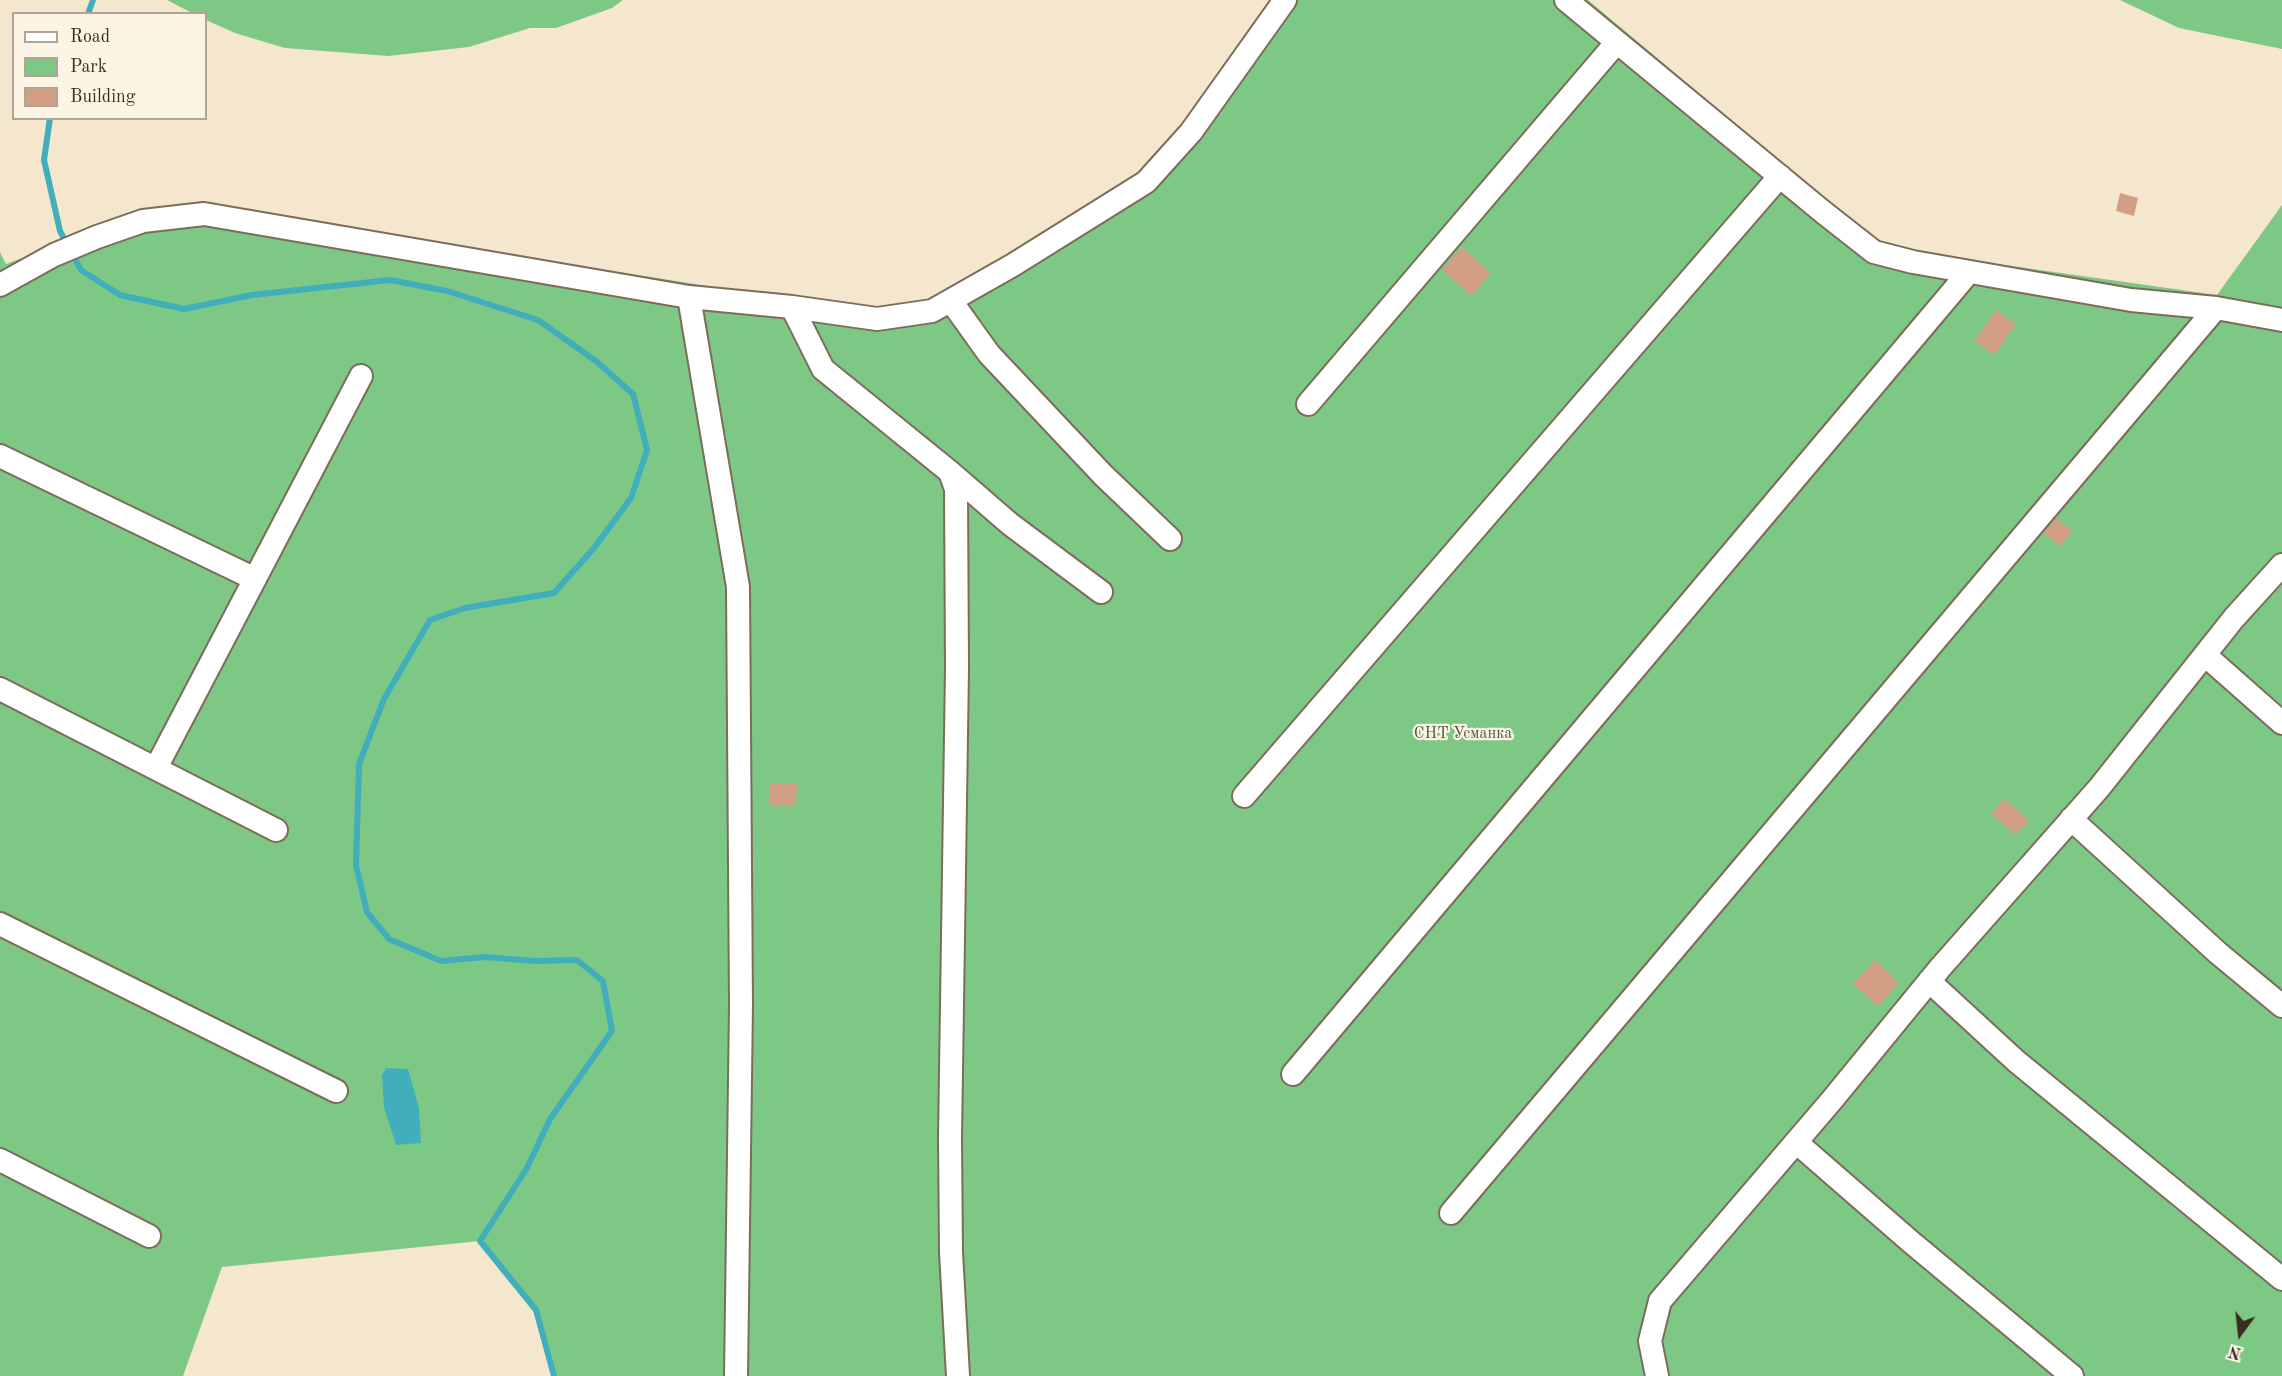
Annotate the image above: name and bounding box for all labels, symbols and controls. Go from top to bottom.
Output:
legend [12,12,207,120]
text: Road [70,28,110,46]
text: Park [70,58,107,76]
text: Building [70,88,135,106]
park label: СНТ Усманка [1414,724,1512,744]
north arrow [2210,1304,2270,1364]
text: N [2227,1342,2243,1361]

